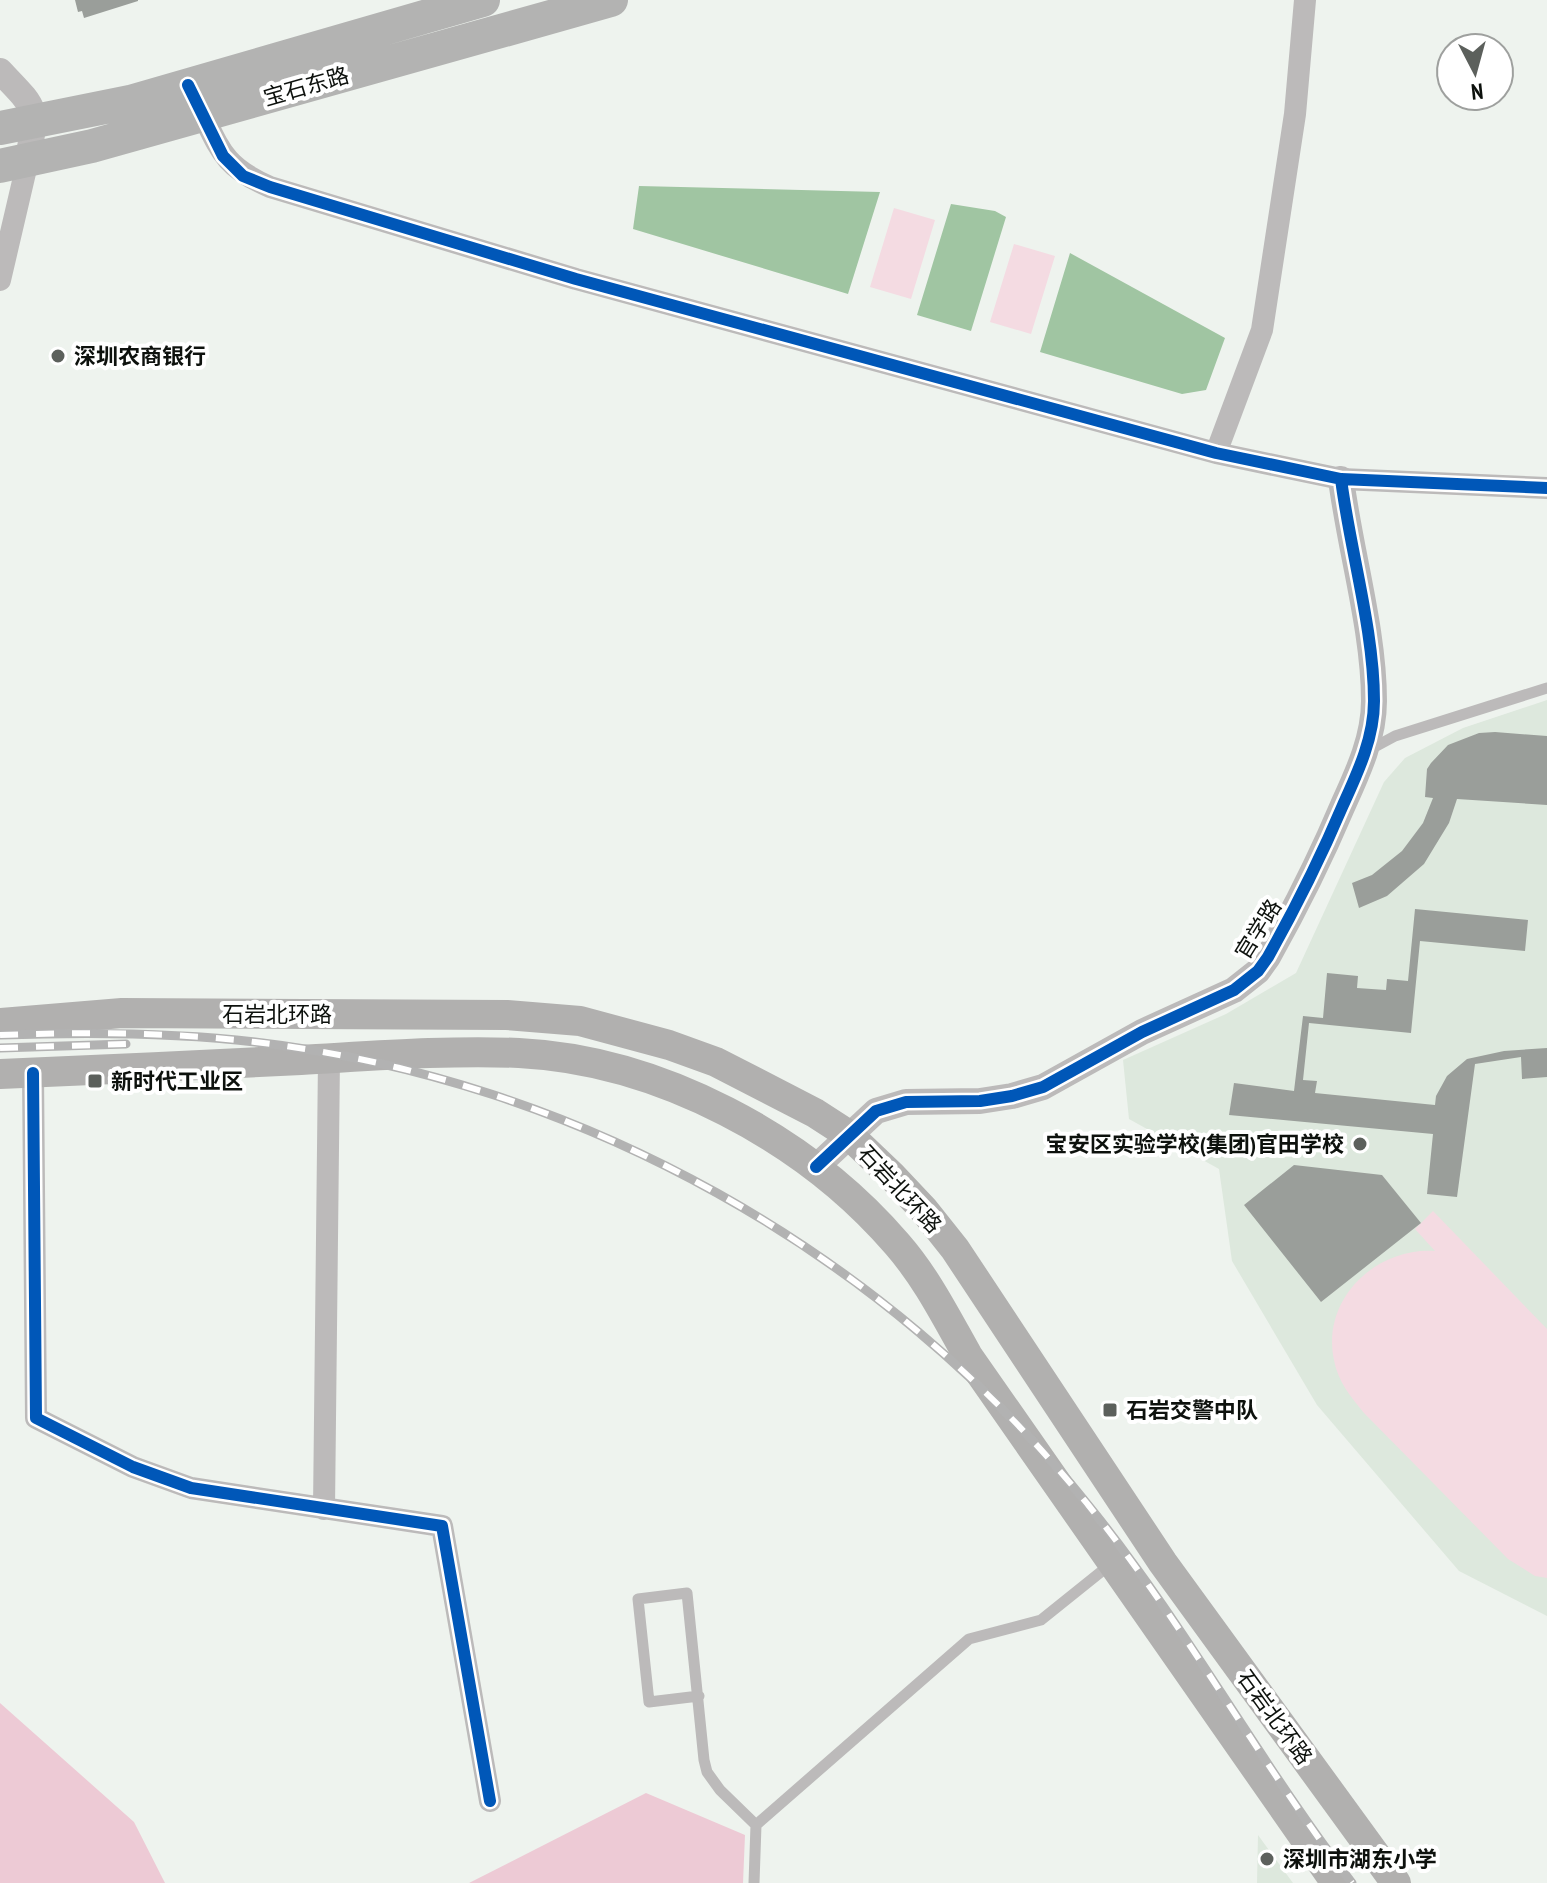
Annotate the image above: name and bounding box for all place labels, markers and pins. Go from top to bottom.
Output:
place label: 深圳农商银行 [74,342,206,370]
marker: 深圳农商银行 [49,347,67,365]
place label: 新时代工业区 [111,1067,243,1095]
marker: 新时代工业区 [86,1072,104,1090]
place label: 宝安区实验学校(集团)官田学校 [1046,1130,1344,1158]
marker: 宝安区实验学校(集团)官田学校 [1351,1135,1369,1153]
place label: 石岩交警中队 [1126,1396,1258,1424]
marker: 石岩交警中队 [1101,1401,1119,1419]
place label: 深圳市湖东小学 [1283,1845,1437,1873]
marker: 深圳市湖东小学 [1258,1850,1276,1868]

